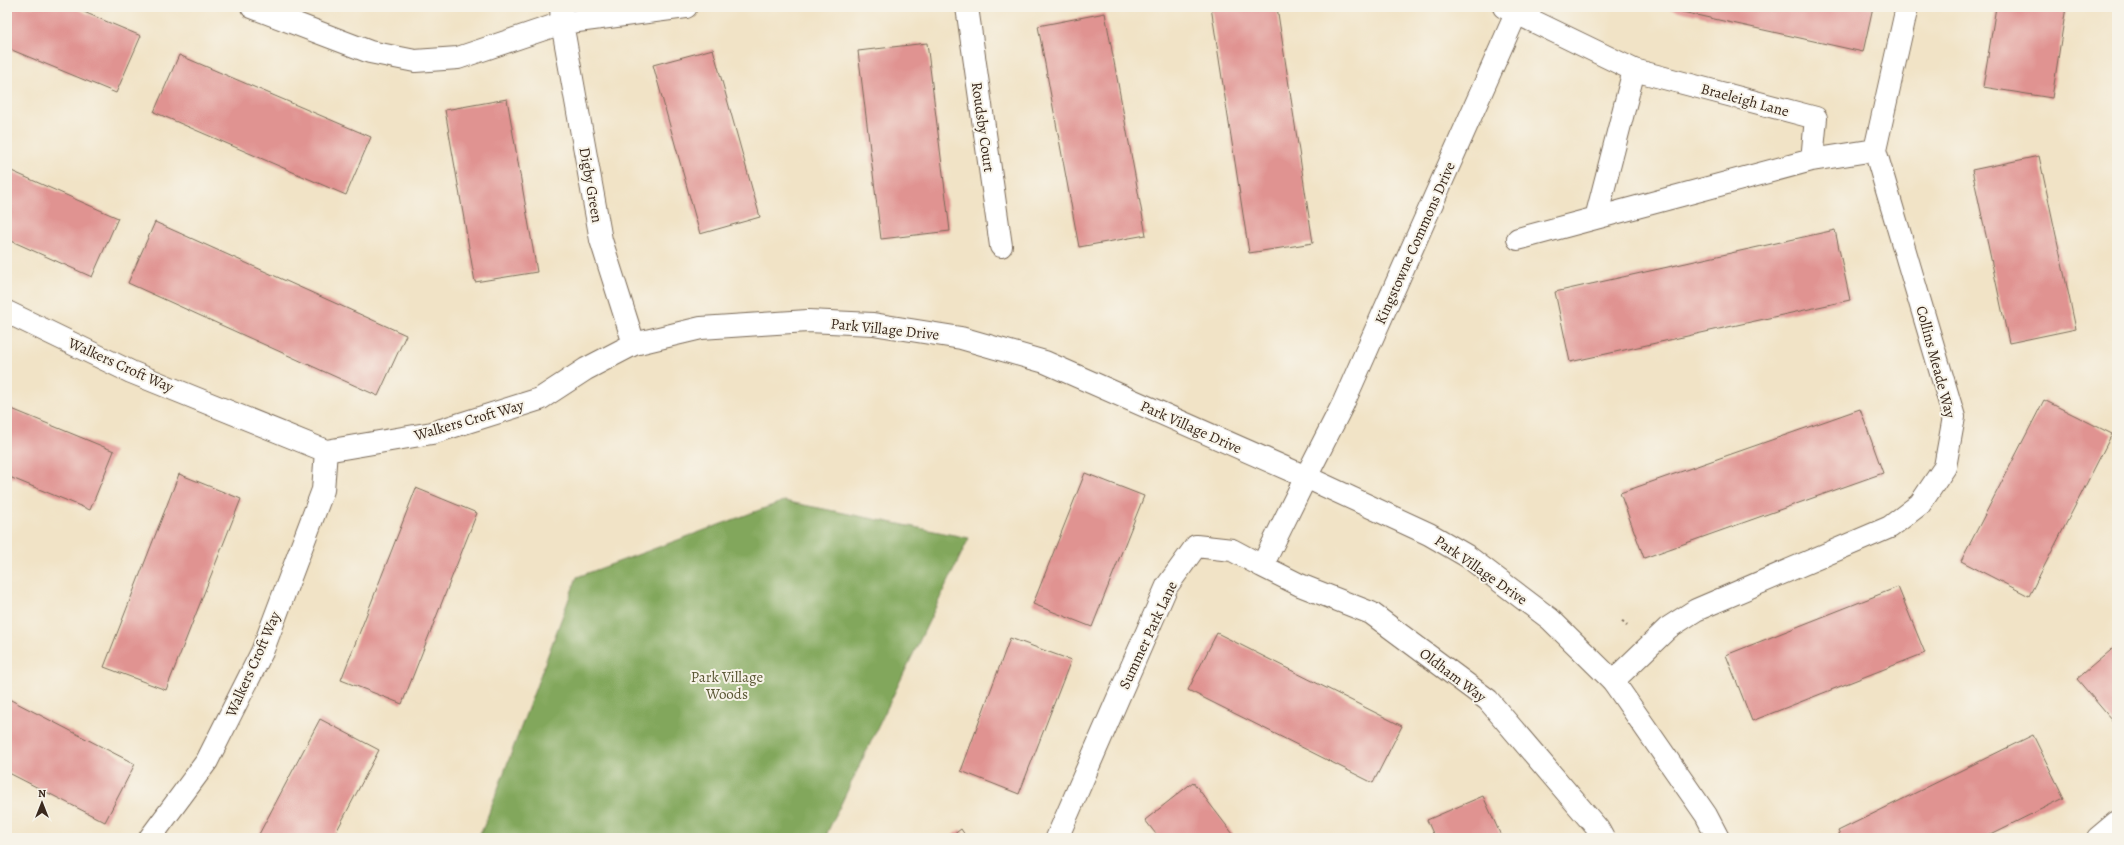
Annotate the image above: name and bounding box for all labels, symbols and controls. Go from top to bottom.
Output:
street label: Braeleigh Lane [1699,79,1792,121]
street label: Roudsby Court [967,81,999,173]
street label: Digby Green [575,146,607,224]
street label: Kingstowne Commons Drive [1370,158,1460,327]
street label: Collins Meade Way [1911,304,1961,421]
street label: Park Village Drive [830,313,941,345]
street label: Walkers Croft Way [64,332,177,397]
street label: Walkers Croft Way [411,395,526,445]
street label: Park Village Drive [1137,396,1245,458]
street label: Park Village Drive [1431,531,1532,610]
street label: Summer Park Lane [1114,577,1182,692]
street label: Walkers Croft Way [220,608,285,721]
street label: Oldham Way [1416,643,1491,707]
park label: Park Village Woods [691,667,764,704]
north arrow [22,783,62,823]
text: N [38,786,46,801]

